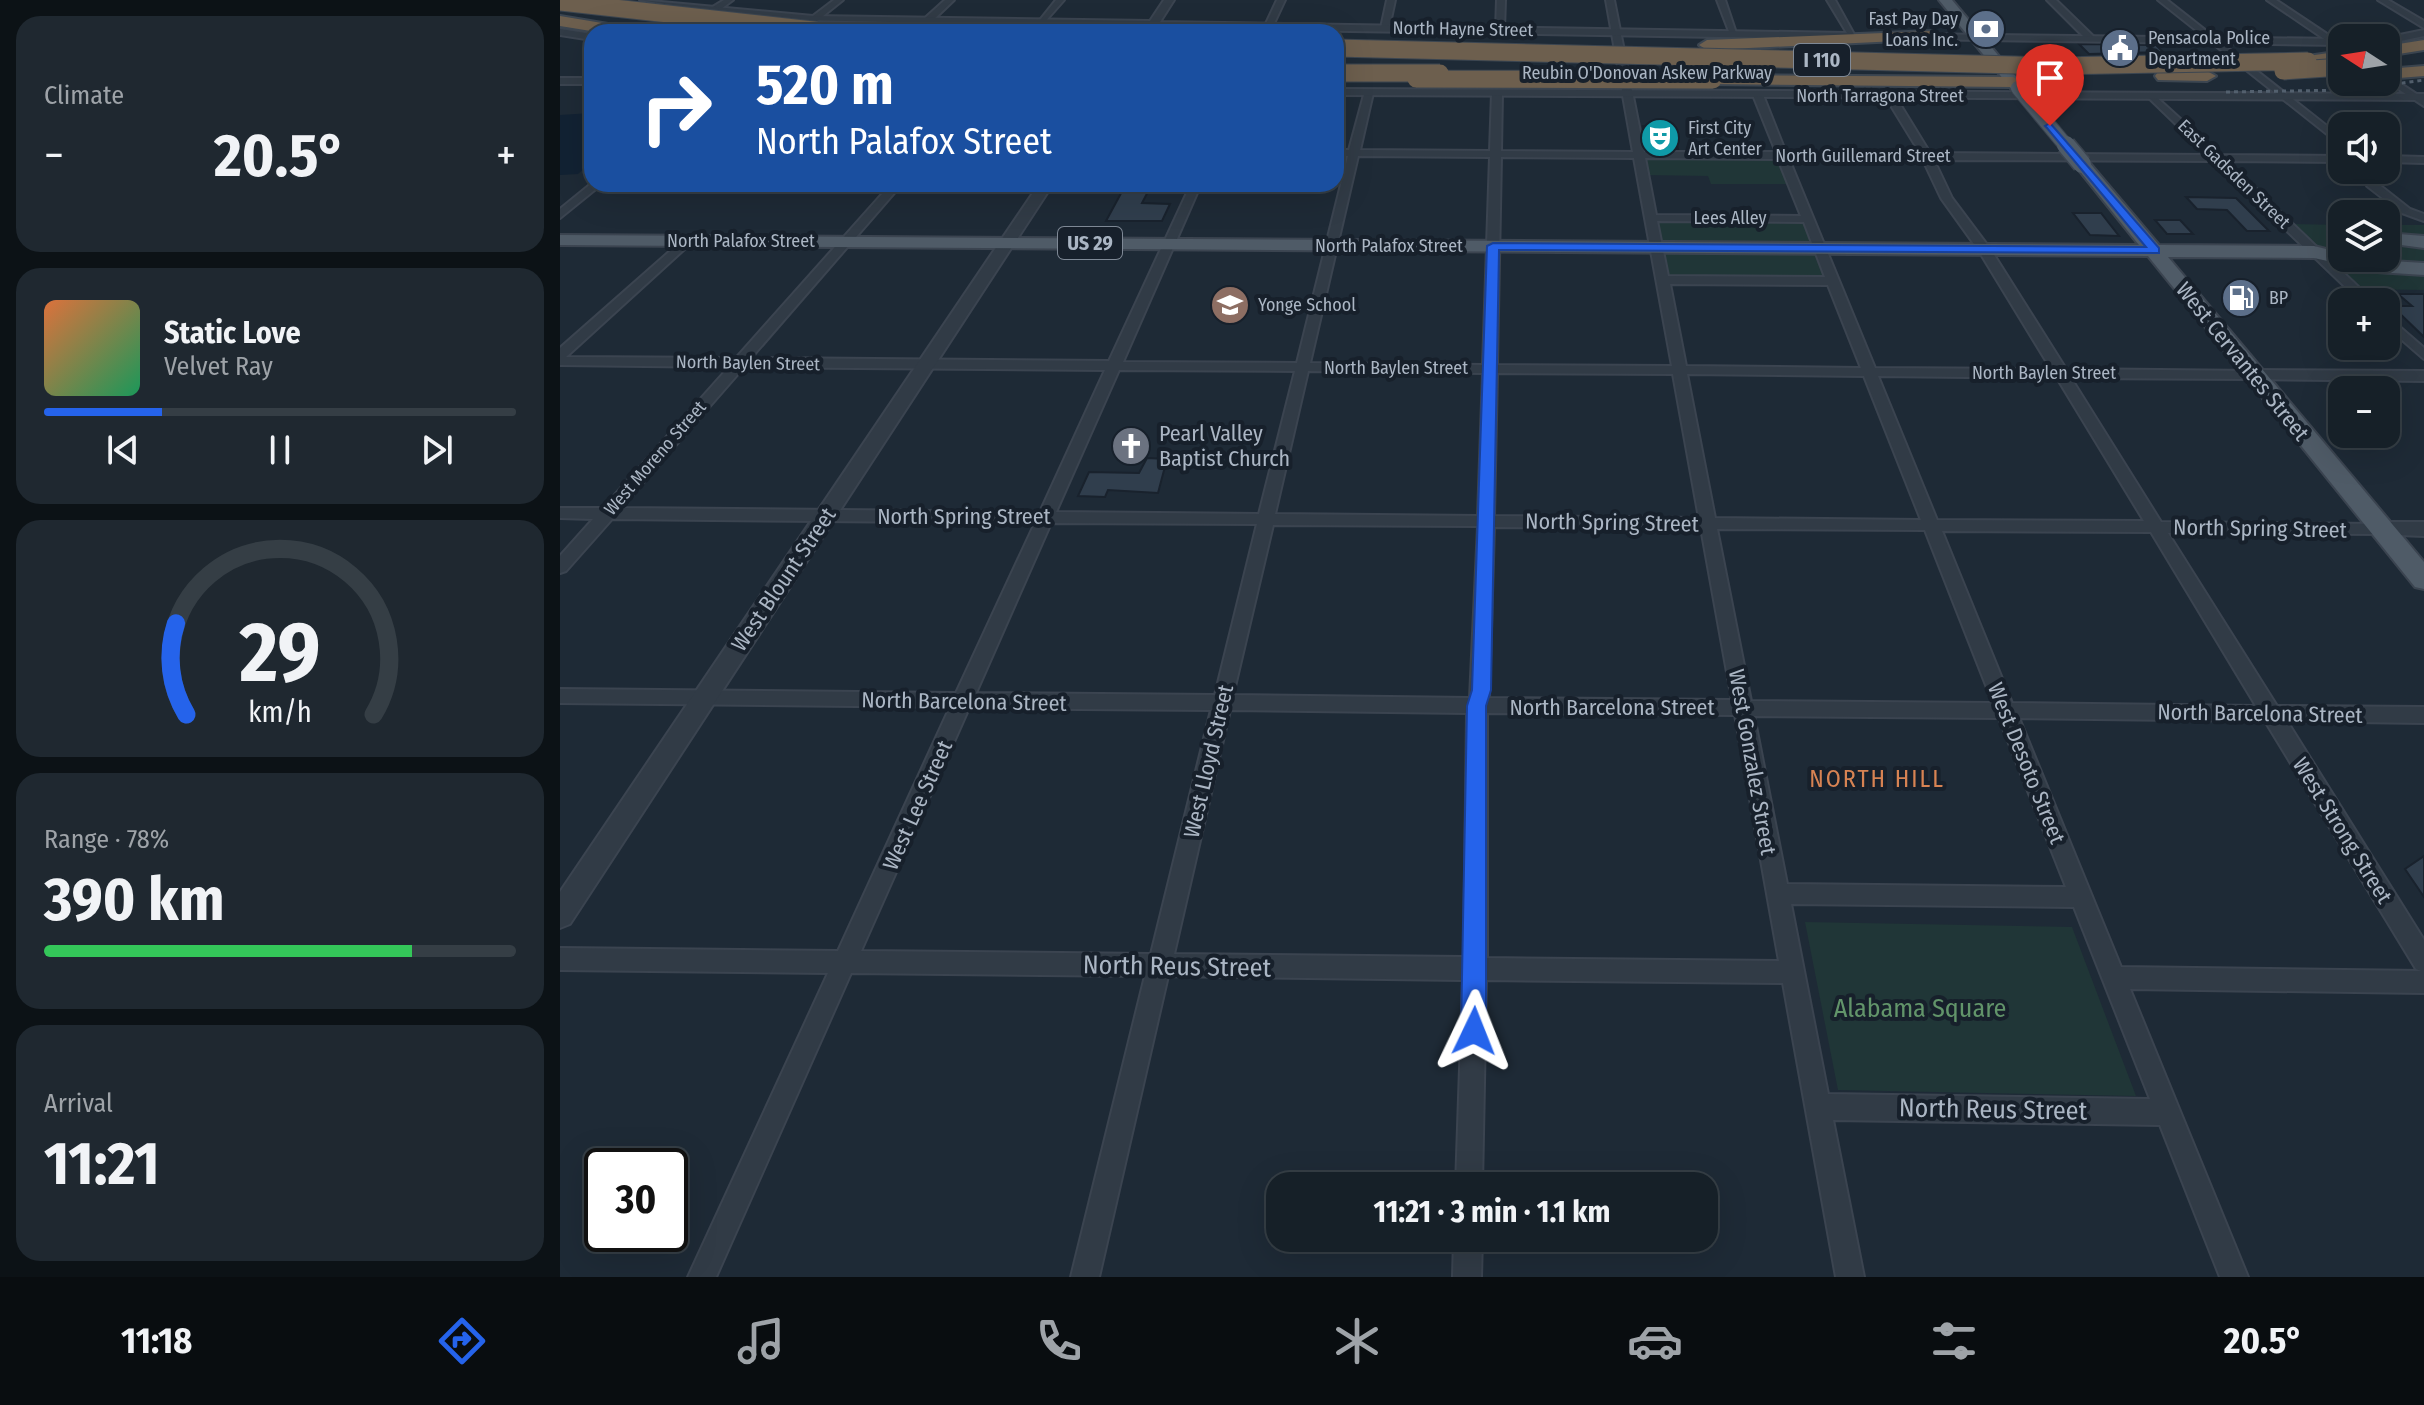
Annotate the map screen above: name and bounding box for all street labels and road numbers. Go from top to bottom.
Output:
street label: North Hayne Street [1392,17,1534,41]
road number: I 110 [1794,44,1850,76]
street label: Reubin O'Donovan Askew Parkway [1522,62,1772,84]
street label: North Tarragona Street [1796,85,1964,107]
street label: East Gadsden Street [2173,115,2295,233]
street label: North Guillemard Street [1775,145,1951,167]
street label: Lees Alley [1693,207,1767,229]
road number: US 29 [1058,227,1122,259]
street label: North Palafox Street [667,230,815,252]
street label: North Palafox Street [1315,235,1463,257]
street label: West Cervantes Street [2170,276,2315,447]
street label: North Baylen Street [676,351,820,375]
street label: North Baylen Street [1324,357,1468,379]
street label: North Baylen Street [1972,362,2116,384]
street label: West Moreno Street [599,396,711,520]
street label: West Blount Street [725,502,842,656]
street label: North Spring Street [877,503,1052,530]
street label: North Spring Street [1525,507,1700,538]
street label: North Spring Street [2173,513,2348,544]
street label: West Gonzalez Street [1723,667,1782,858]
street label: West Desoto Street [1982,679,2071,848]
street label: West Lloyd Street [1178,681,1239,840]
street label: North Barcelona Street [861,686,1068,717]
street label: North Barcelona Street [1509,694,1715,721]
street label: North Barcelona Street [2157,698,2364,729]
street label: West Lee Street [877,735,958,874]
street label: West Strong Street [2287,752,2399,909]
street label: North Reus Street [1083,949,1272,984]
street label: North Reus Street [1899,1092,2088,1127]

